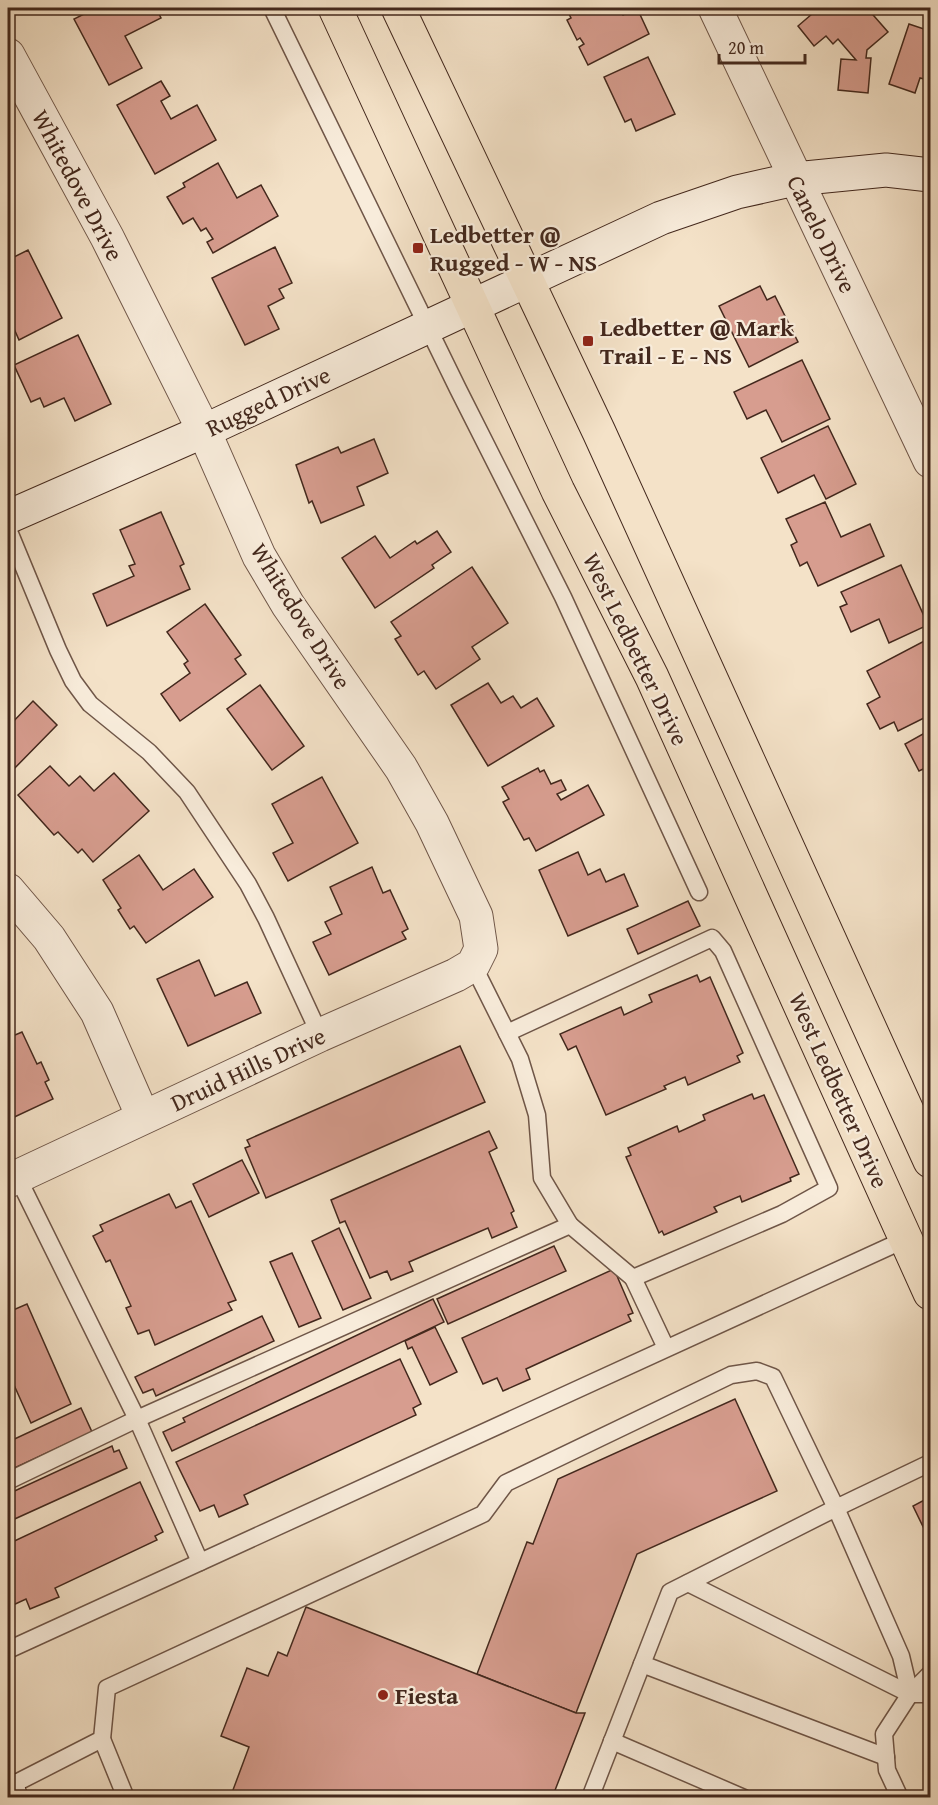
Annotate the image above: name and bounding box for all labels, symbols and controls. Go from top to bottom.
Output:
scale bar [719,27,804,65]
text: 20 m [728,34,764,61]
street label: Whitedove Drive [23,103,133,267]
street label: Canelo Drive [778,169,866,299]
place label: Ledbetter @ Rugged - W - NS [430,217,597,280]
marker: Ledbetter @ Rugged - W - NS [411,241,425,255]
place label: Ledbetter @ Mark Trail - E - NS [600,310,794,373]
marker: Ledbetter @ Mark Trail - E - NS [581,334,595,348]
street label: Rugged Drive [200,357,336,445]
street label: Whitedove Drive [242,536,360,696]
street label: West Ledbetter Drive [574,547,698,751]
street label: West Ledbetter Drive [780,987,898,1193]
street label: Druid Hills Drive [165,1018,331,1120]
place label: Fiesta [395,1678,459,1713]
marker: Fiesta [376,1688,390,1702]

